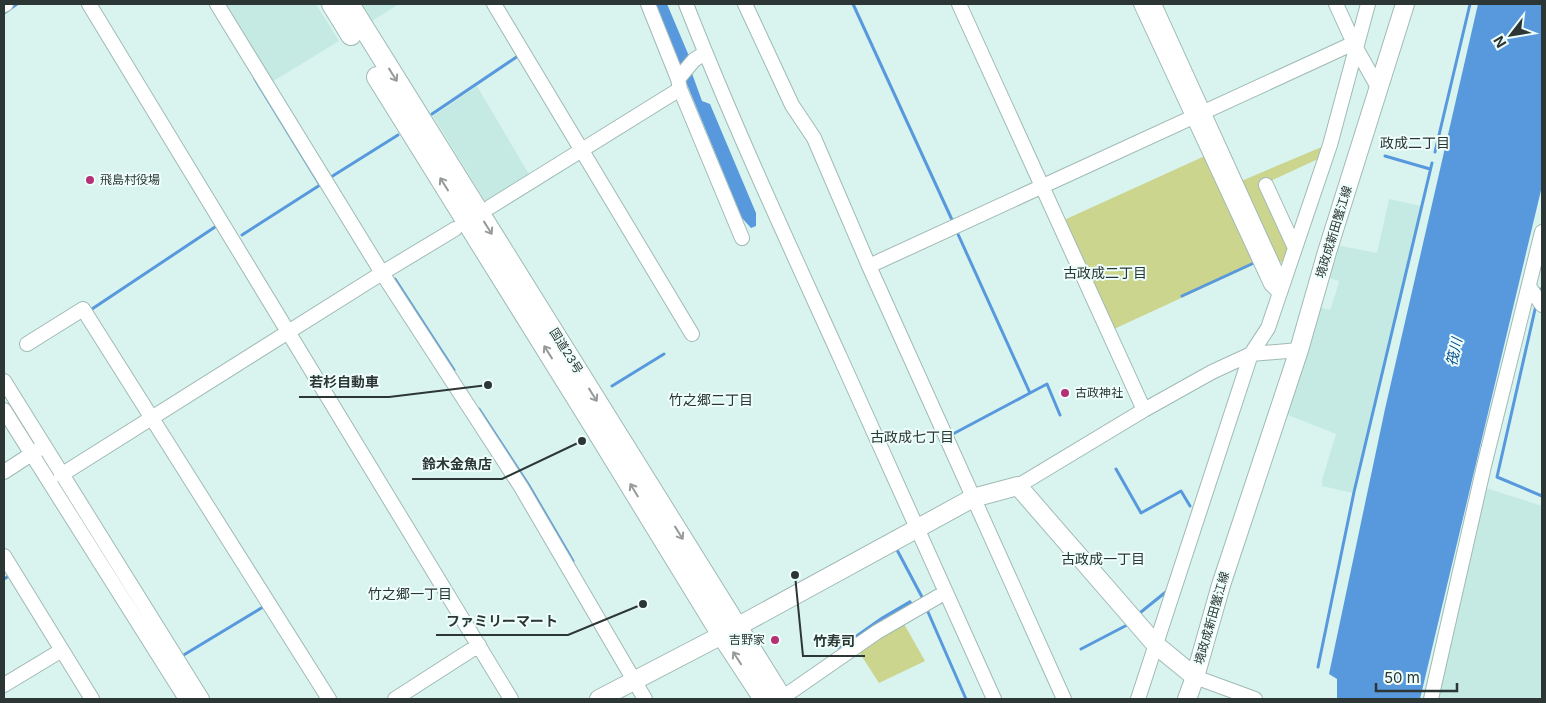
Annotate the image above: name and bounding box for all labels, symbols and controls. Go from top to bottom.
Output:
north arrow [1486,10,1536,60]
text: N [1489,33,1509,51]
one-way arrow [387,68,398,82]
district label: 政成二丁目 [1380,134,1450,151]
place label: 飛島村役場 [100,172,160,187]
marker: 飛島村役場 [84,174,96,186]
one-way arrow [438,178,448,192]
street label: 境政成新田蟹江線 [1312,184,1355,280]
one-way arrow [484,220,494,234]
district label: 古政成二丁目 [1063,264,1147,281]
street label: 国道23号 [547,325,586,376]
water label: 筏川 [1442,334,1465,367]
one-way arrow [543,345,554,359]
callout: 若杉自動車 [299,368,389,397]
text: 若杉自動車 [309,373,379,390]
place label: 古政神社 [1075,385,1123,400]
marker: 古政神社 [1059,387,1071,399]
one-way arrow [587,388,598,402]
district label: 竹之郷二丁目 [669,391,753,408]
district label: 古政成七丁目 [870,428,954,445]
callout: 鈴木金魚店 [412,450,502,479]
text: 鈴木金魚店 [422,455,492,472]
one-way arrow [628,484,638,498]
one-way arrow [674,525,684,539]
district label: 古政成一丁目 [1061,550,1145,567]
street label: 境政成新田蟹江線 [1191,570,1232,666]
district label: 竹之郷一丁目 [368,585,452,602]
callout: ファミリーマート [436,606,568,635]
text: ファミリーマート [446,612,558,629]
callout: 竹寿司 [803,627,865,656]
place label: 吉野家 [729,632,765,647]
text: 竹寿司 [813,632,855,649]
marker: 吉野家 [769,634,781,646]
one-way arrow [732,652,742,666]
scale bar [1376,660,1457,692]
text: 50 m [1384,668,1420,687]

